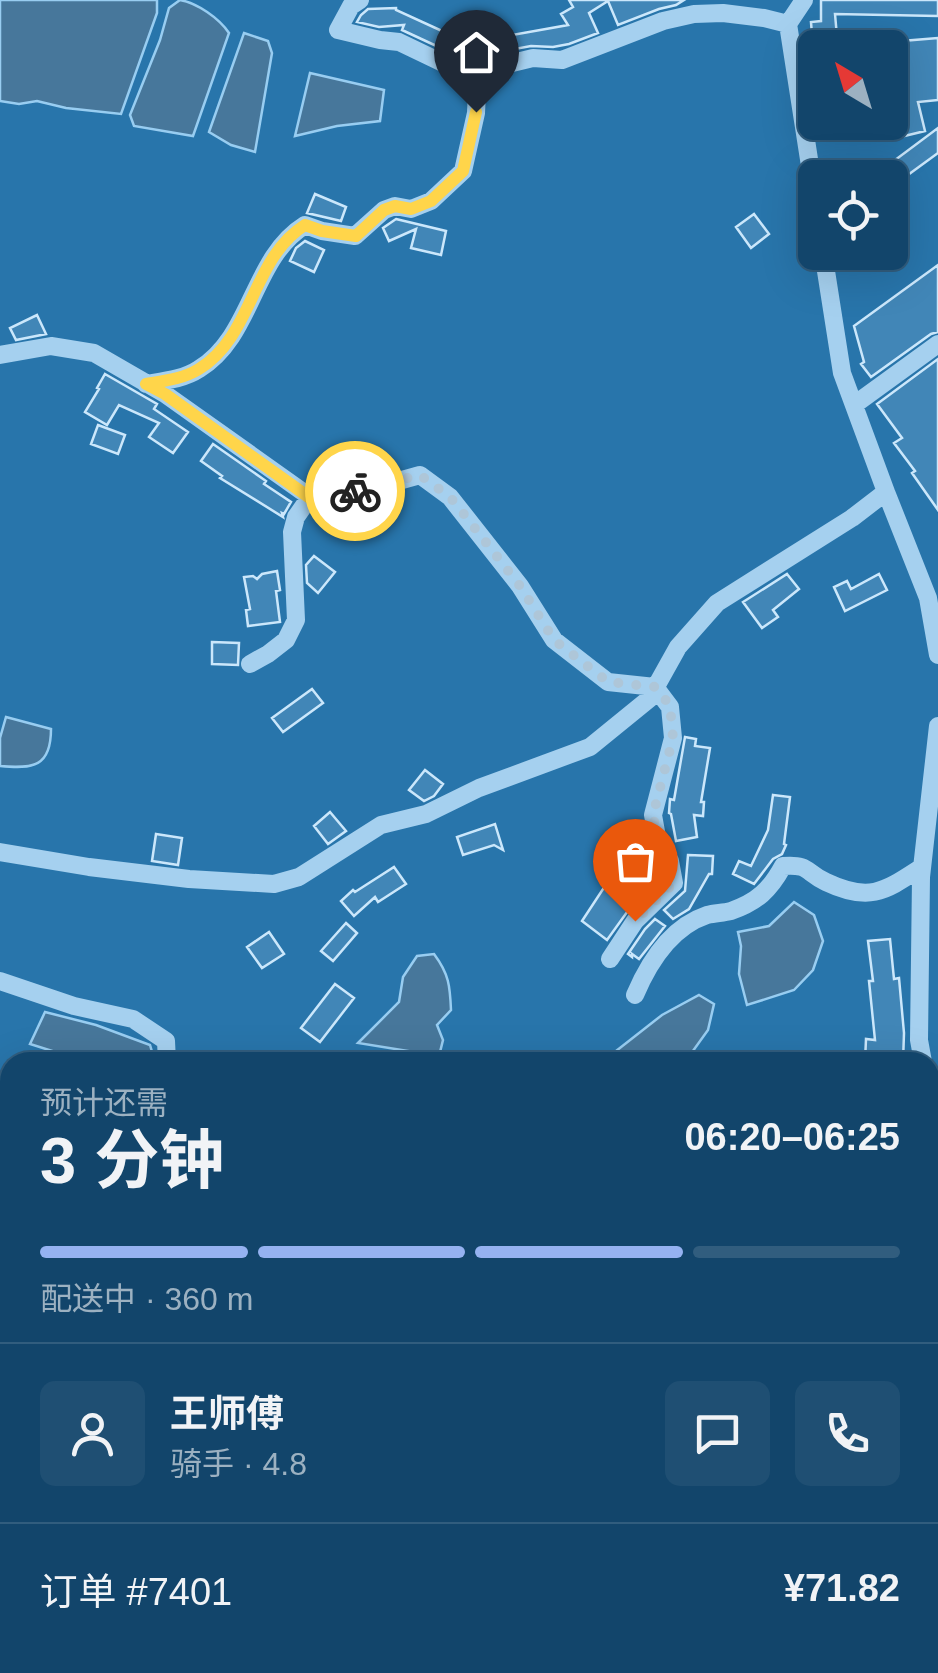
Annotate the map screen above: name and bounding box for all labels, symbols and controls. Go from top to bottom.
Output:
pin [434,10,519,113]
icon: home [449,25,504,80]
north arrow [798,30,908,140]
map controls [798,30,908,270]
button: locate [798,160,908,270]
courier [305,441,405,541]
icon: bike [328,464,383,519]
pin [593,819,678,922]
icon: bag [608,834,663,889]
text: 预计还需 [40,1085,168,1121]
text: 06:20–06:25 [684,1116,900,1158]
text: 3 分钟 [40,1124,224,1197]
text: 配送中 · 360 m [40,1281,253,1317]
button: person [40,1381,145,1486]
button: chat [665,1381,770,1486]
button: phone [795,1381,900,1486]
text: 王师傅 [170,1393,284,1435]
text: 骑手 · 4.8 [170,1446,307,1482]
text: ¥71.82 [784,1567,900,1609]
text: 订单 #7401 [40,1571,232,1613]

